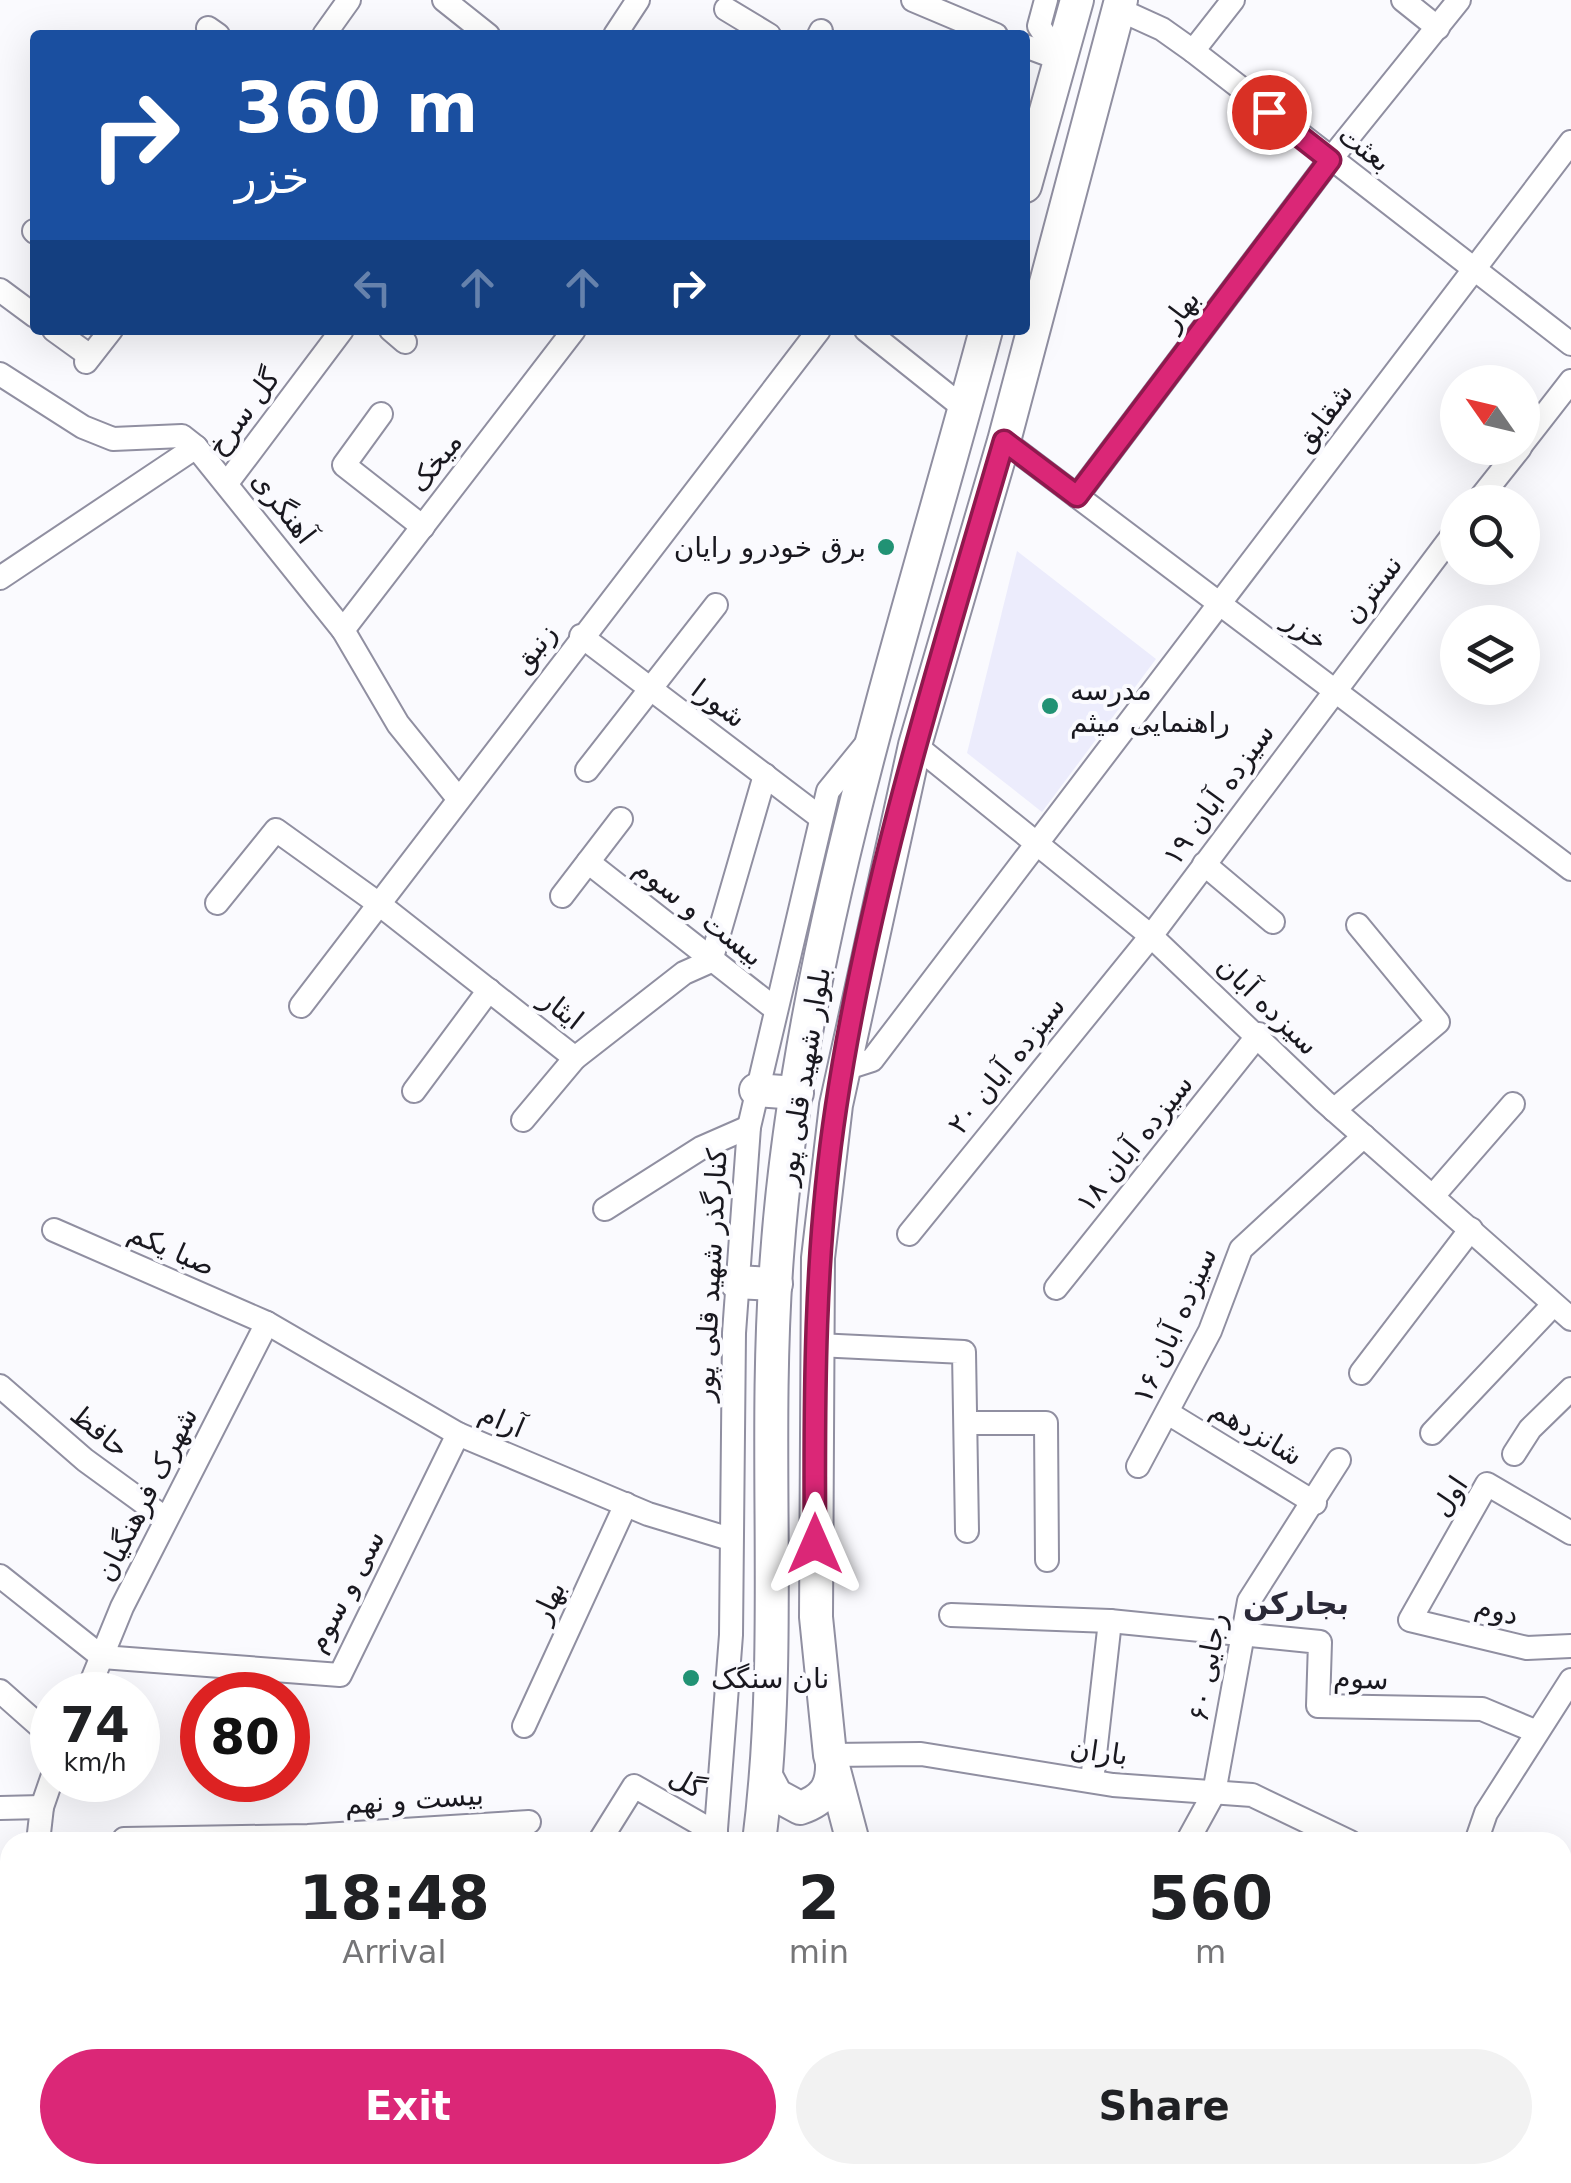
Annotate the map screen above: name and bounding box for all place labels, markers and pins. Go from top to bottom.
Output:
pin [1227,70,1312,155]
place label: برق خودرو رایان [674,531,866,564]
marker: برق خودرو رایان [875,536,897,558]
place label: مدرسه راهنمایی میثم [1070,674,1230,739]
marker: مدرسه راهنمایی میثم [1039,695,1061,717]
place label: نان سنگک [711,1662,829,1695]
marker: نان سنگک [680,1667,702,1689]

